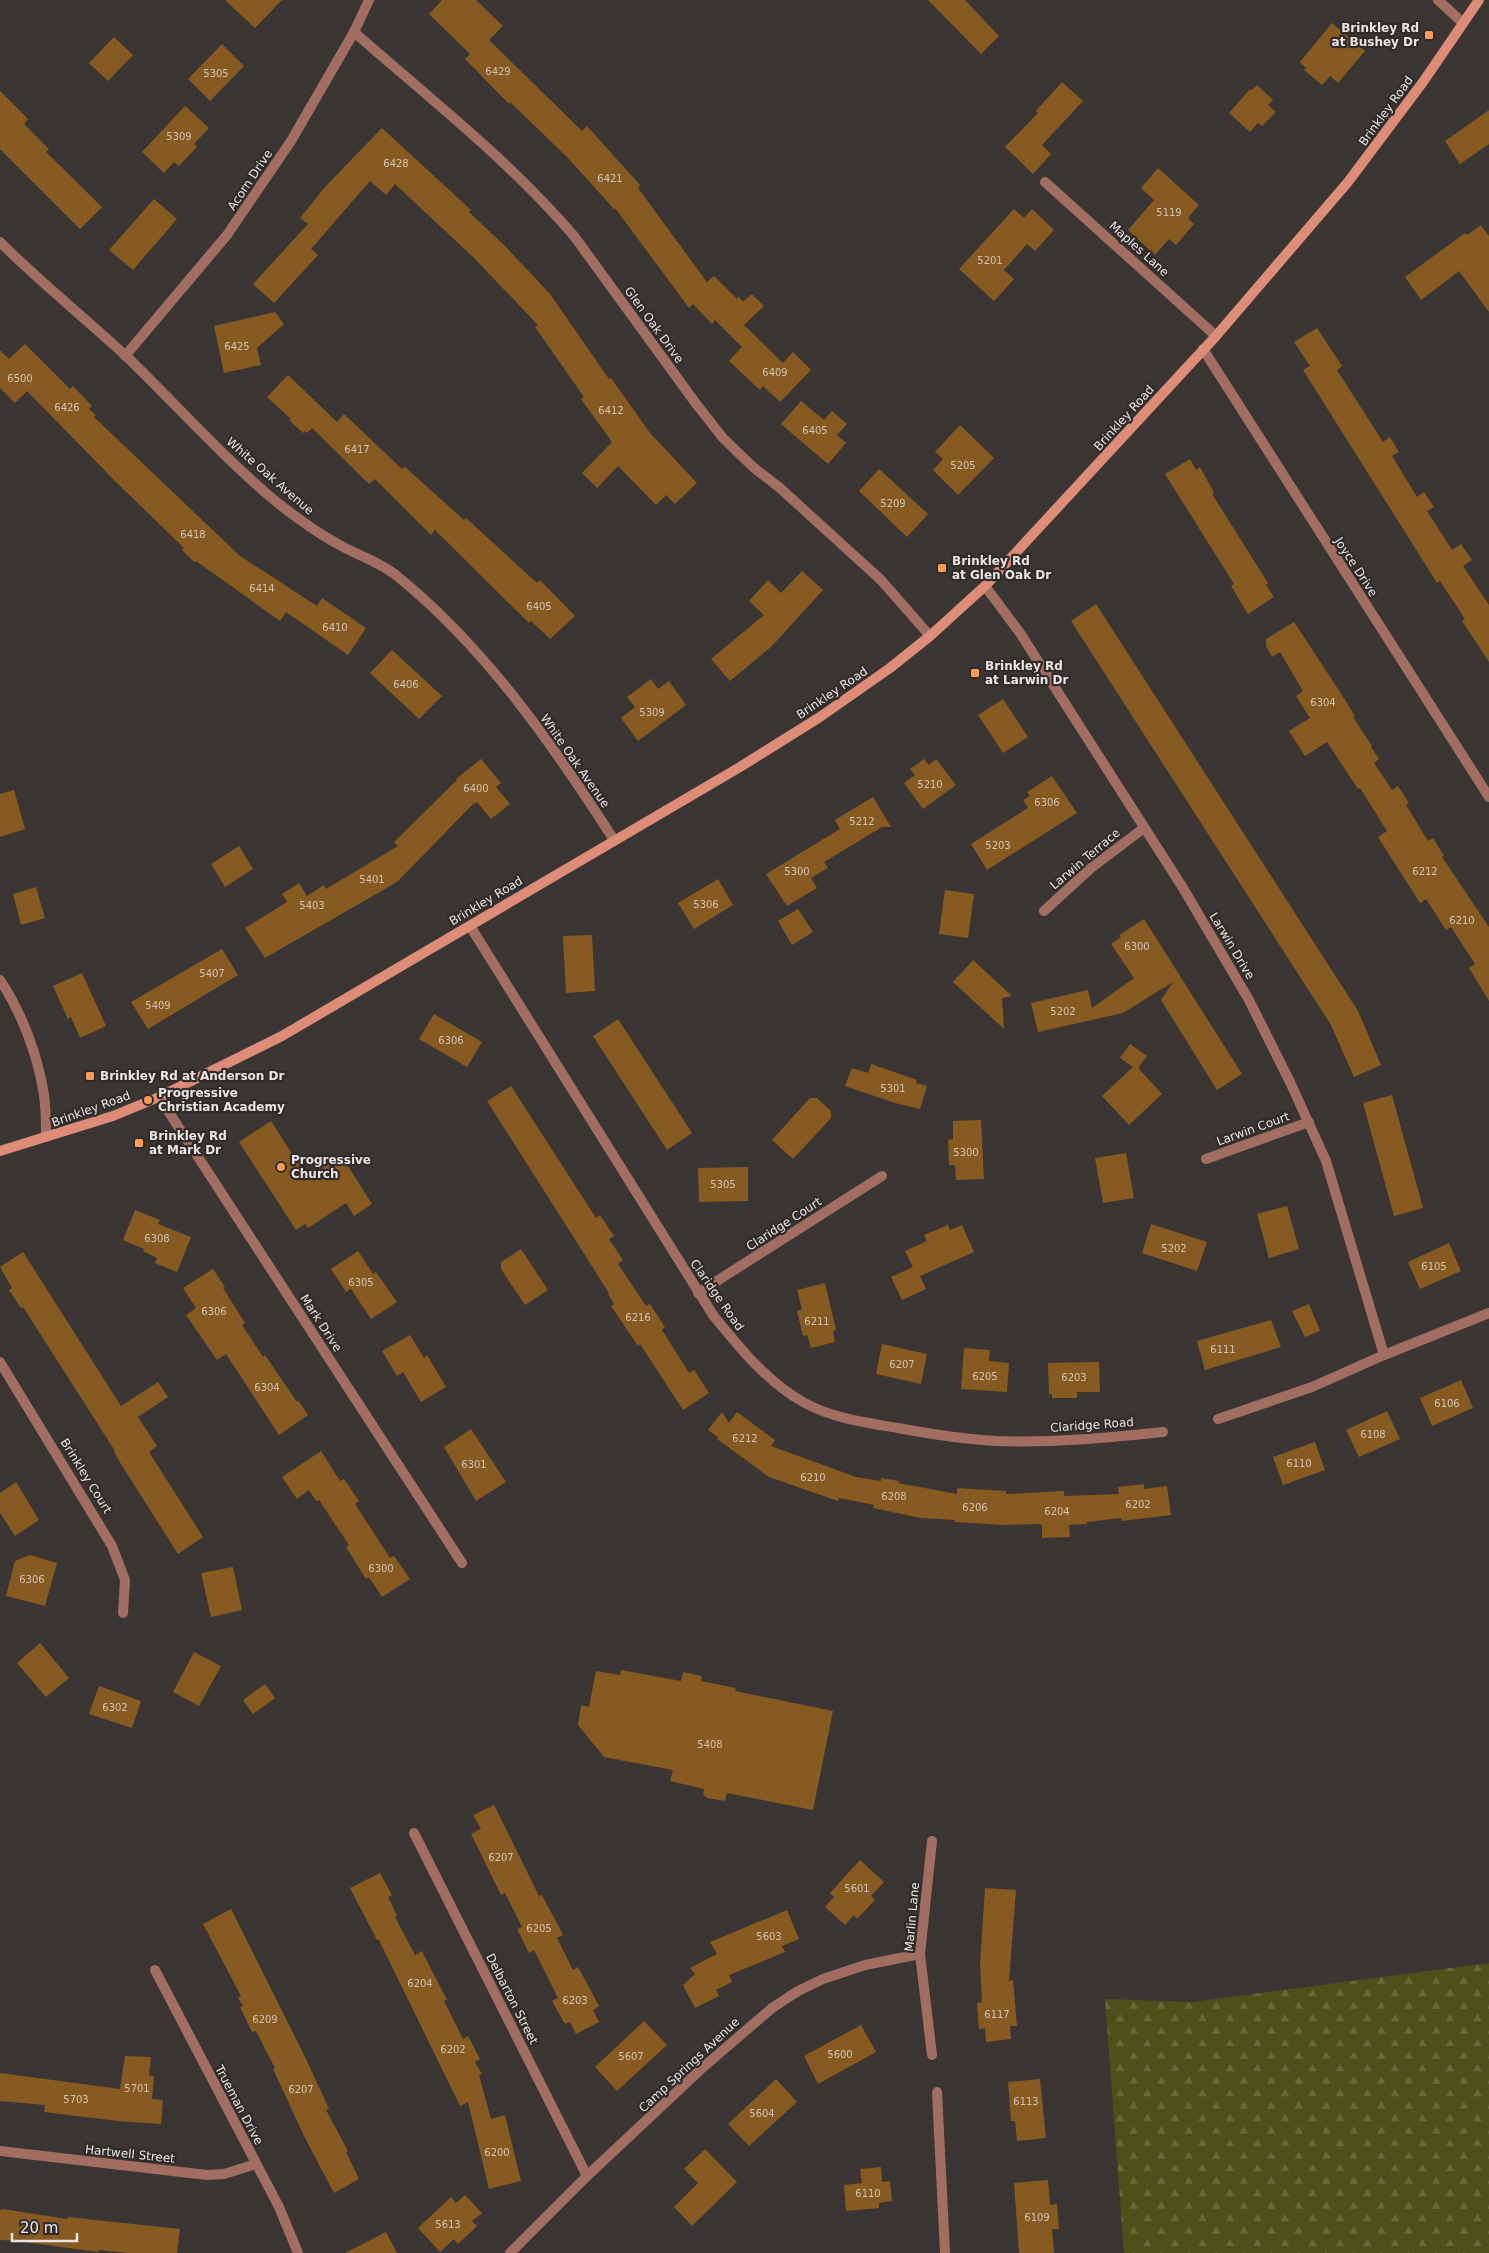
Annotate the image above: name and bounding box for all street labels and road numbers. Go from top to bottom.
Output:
street label: Brinkley Road [1356,73,1416,149]
street label: Acorn Drive [225,147,275,213]
street label: Maples Lane [1106,219,1172,279]
street label: Glen Oak Drive [622,284,686,366]
street label: Brinkley Road [1091,383,1157,453]
street label: White Oak Avenue [224,434,316,518]
street label: Joyce Drive [1331,534,1380,599]
street label: Brinkley Road [794,664,870,722]
street label: White Oak Avenue [537,712,613,810]
street label: Larwin Terrace [1047,826,1123,892]
street label: Brinkley Road [447,874,525,928]
street label: Larwin Drive [1207,910,1257,982]
street label: Brinkley Road [50,1088,132,1130]
street label: Larwin Court [1215,1109,1292,1149]
street label: Claridge Court [744,1194,824,1253]
street label: Claridge Road [687,1257,747,1333]
street label: Mark Drive [297,1292,345,1354]
street label: Claridge Road [1050,1415,1134,1435]
street label: Brinkley Court [57,1436,115,1516]
street label: Marlin Lane [902,1882,922,1952]
street label: Delbarton Street [483,1951,541,2047]
street label: Camp Springs Avenue [636,2015,742,2115]
street label: Trueman Drive [212,2062,266,2147]
street label: Hartwell Street [84,2142,176,2166]

